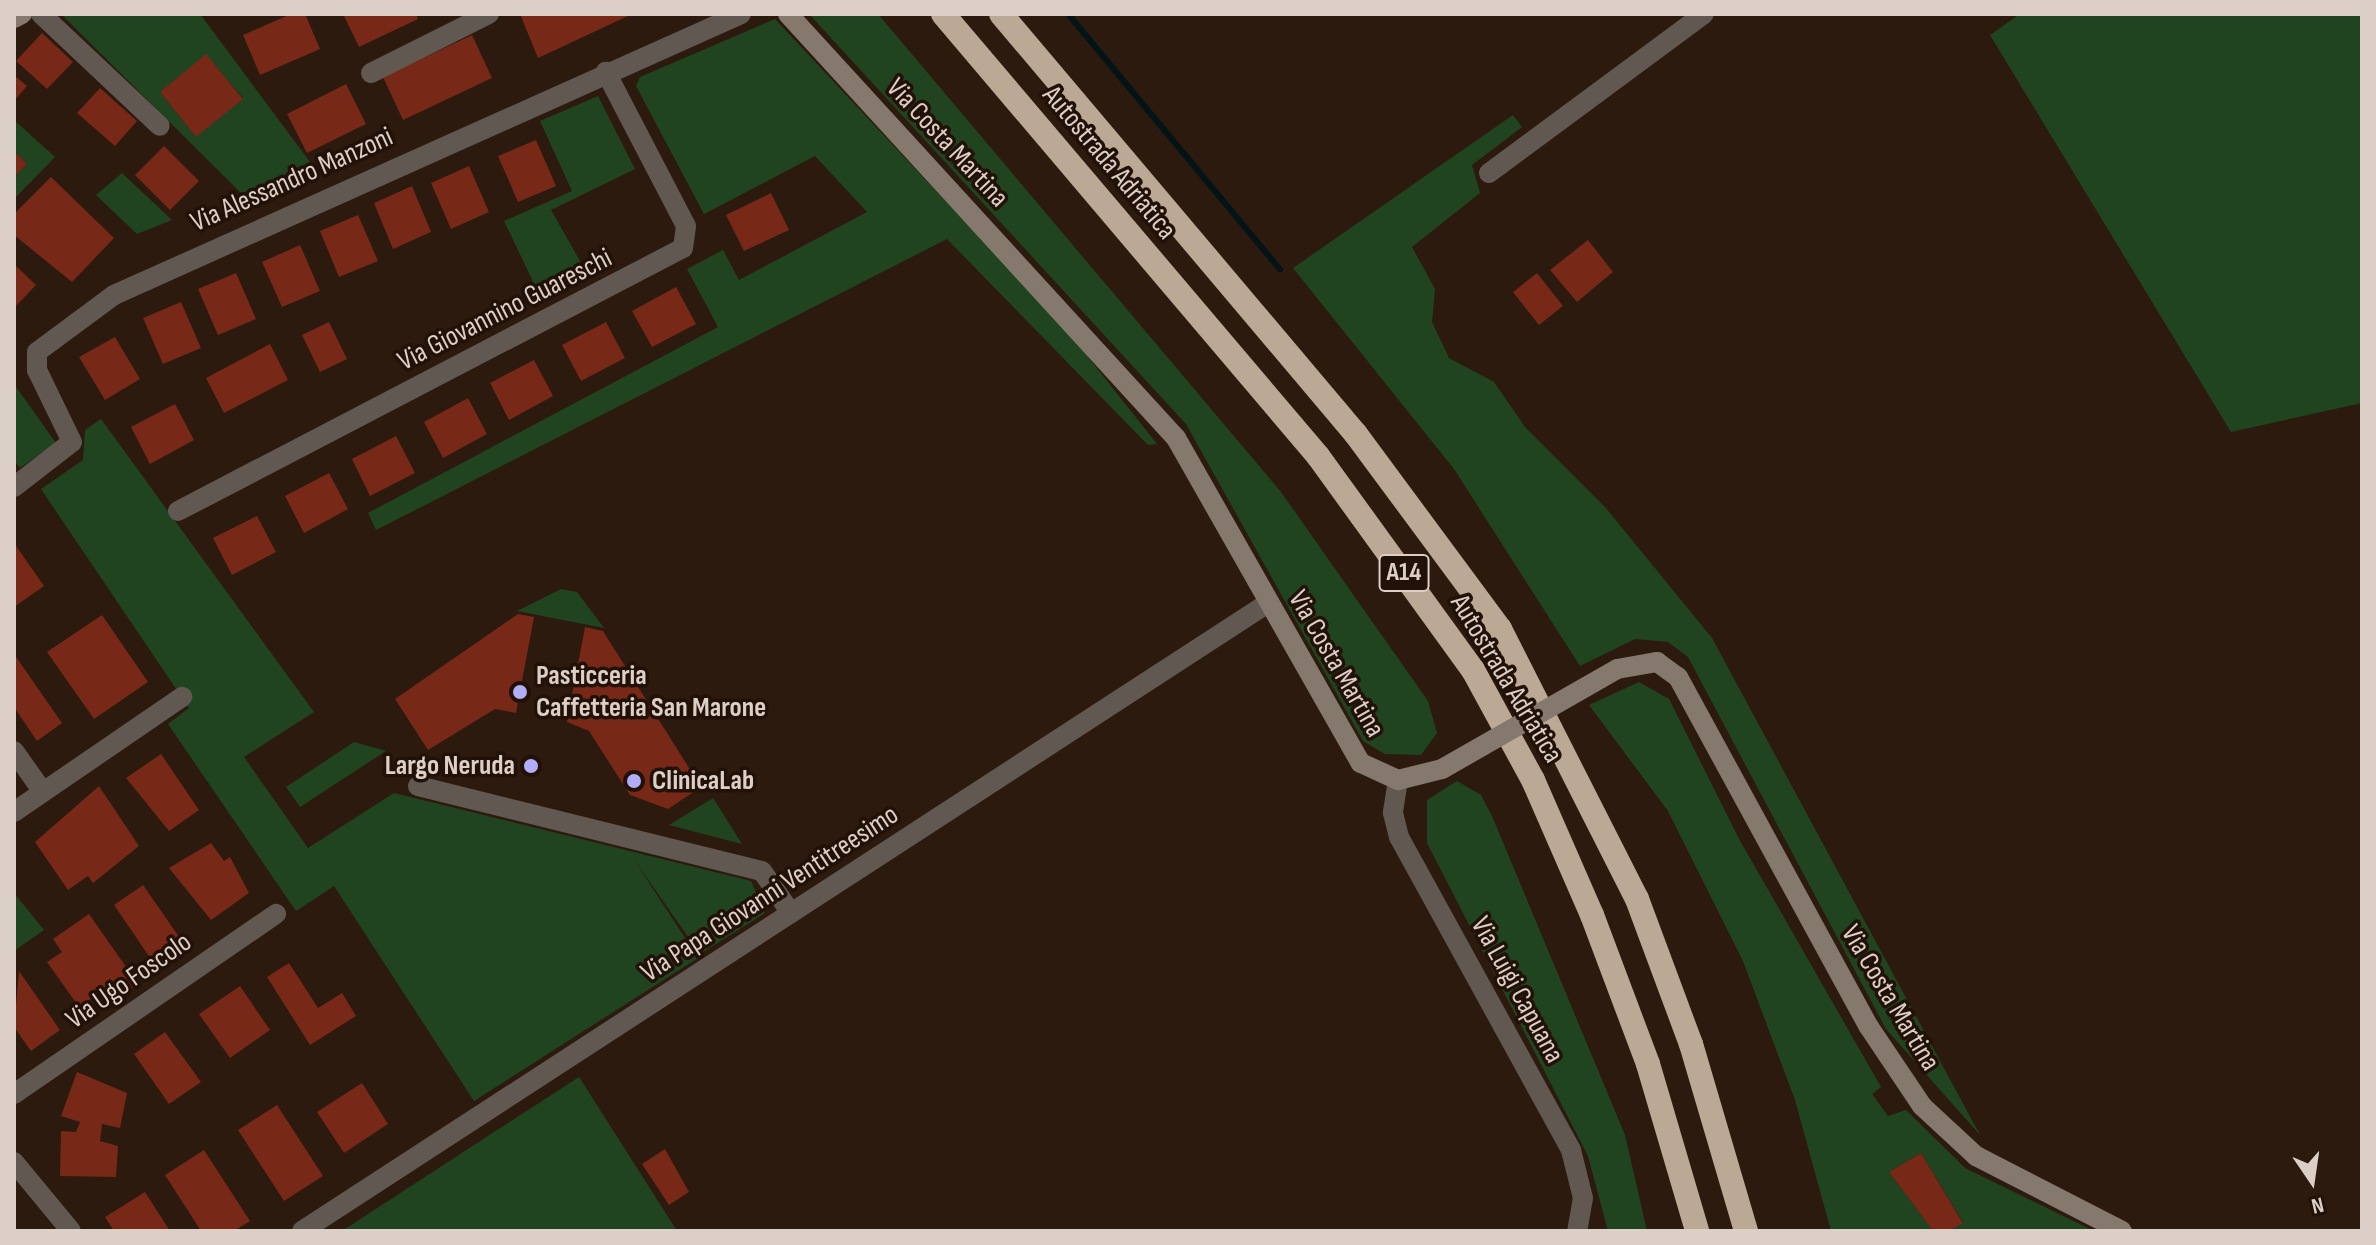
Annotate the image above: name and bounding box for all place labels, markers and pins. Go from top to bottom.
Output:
place label: Pasticceria Caffetteria San Marone [536,659,766,725]
marker: Pasticceria Caffetteria San Marone [511,683,529,701]
place label: Largo Neruda [385,749,515,783]
marker: Largo Neruda [522,757,540,775]
place label: ClinicaLab [652,764,754,798]
marker: ClinicaLab [623,770,645,792]

